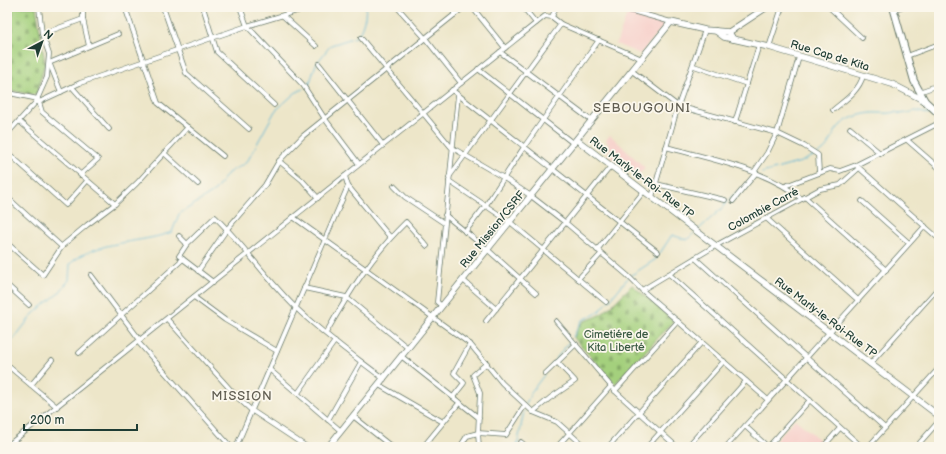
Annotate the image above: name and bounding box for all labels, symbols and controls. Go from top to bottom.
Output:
north arrow [22,22,62,62]
text: N [41,27,56,42]
street label: Rue Cap de Kita [789,37,871,74]
district label: SEBOUGOUNI [593,100,691,116]
street label: Rue Marly-le-Roi- Rue TP [587,134,697,221]
street label: Colombie Carré [726,185,801,234]
street label: Rue Mission/CSRF [457,188,528,270]
street label: Rue Marly-le-Roi-Rue TP [772,275,880,360]
park label: Cimetiére de Kita Liberté [584,328,649,354]
district label: MISSION [211,388,273,404]
scale bar [24,406,137,432]
text: 200 m [30,413,64,428]

